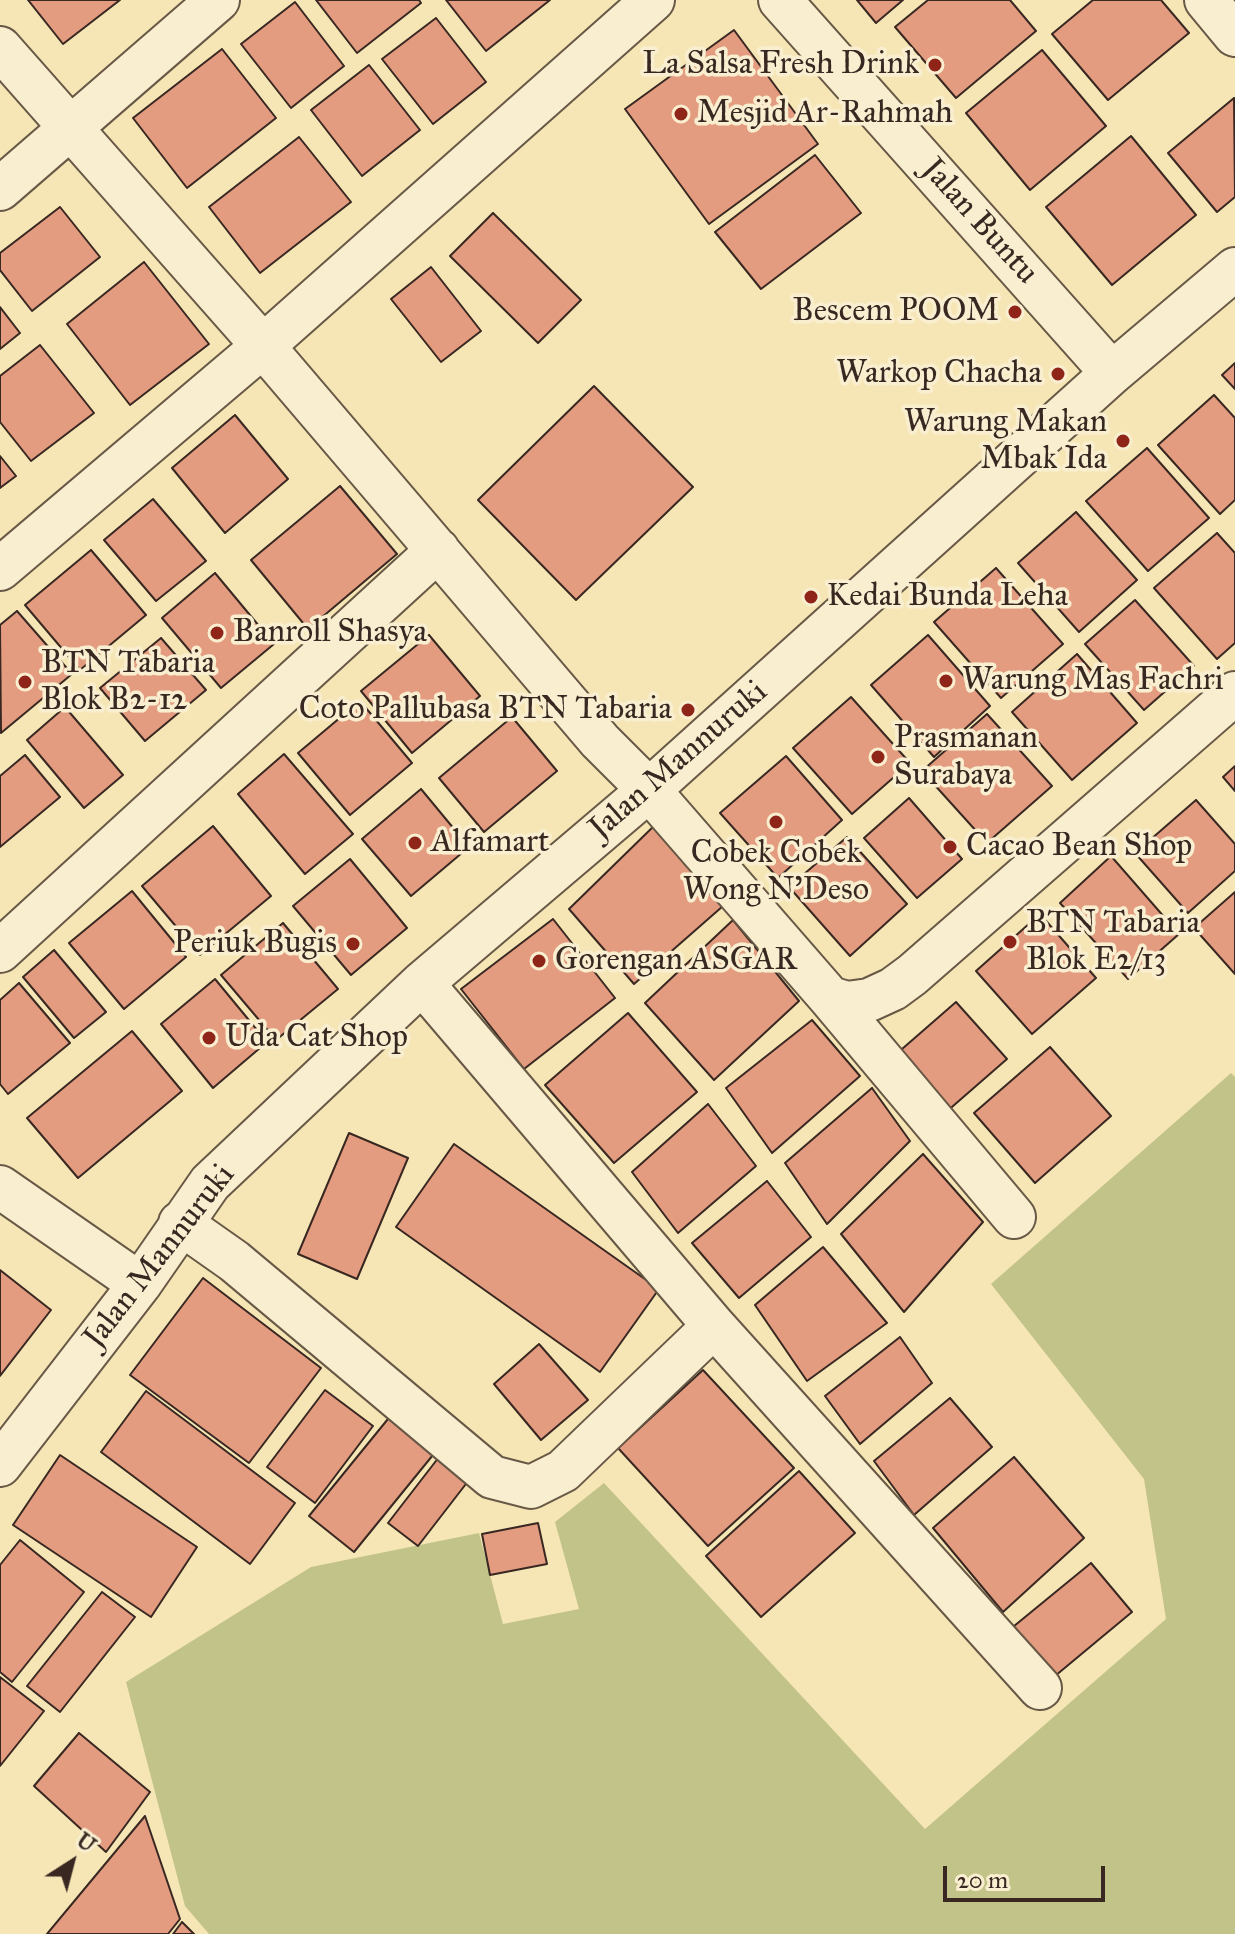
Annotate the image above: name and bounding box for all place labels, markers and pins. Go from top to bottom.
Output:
place label: La Salsa Fresh Drink [642,46,919,84]
marker: La Salsa Fresh Drink [926,56,944,74]
place label: Mesjid Ar-Rahmah [697,95,953,133]
marker: Mesjid Ar-Rahmah [672,105,690,123]
place label: Bescem POOM [793,293,999,331]
marker: Bescem POOM [1006,303,1024,321]
place label: Warkop Chacha [836,355,1042,393]
marker: Warkop Chacha [1049,365,1067,383]
place label: Warung Makan Mbak Ida [904,404,1107,479]
marker: Warung Makan Mbak Ida [1114,432,1132,450]
place label: Kedai Bunda Leha [827,578,1068,616]
marker: Kedai Bunda Leha [802,588,820,606]
place label: Banroll Shasya [233,614,427,652]
marker: Banroll Shasya [208,624,226,642]
place label: BTN Tabaria Blok B2-12 [41,645,215,720]
place label: Warung Mas Fachri [962,662,1224,700]
marker: Warung Mas Fachri [937,672,955,690]
marker: BTN Tabaria Blok B2-12 [16,673,34,691]
place label: Coto Pallubasa BTN Tabaria [299,691,672,729]
marker: Coto Pallubasa BTN Tabaria [679,701,697,719]
place label: Prasmanan Surabaya [894,720,1038,795]
marker: Prasmanan Surabaya [869,748,887,766]
marker: Cobek Cobek Wong N'Deso [767,813,785,831]
place label: Alfamart [431,824,549,862]
place label: Cacao Bean Shop [966,828,1192,866]
marker: Alfamart [406,834,424,852]
place label: Cobek Cobek Wong N'Deso [683,835,869,910]
marker: Cacao Bean Shop [941,838,959,856]
place label: BTN Tabaria Blok E2/13 [1026,905,1200,980]
place label: Periuk Bugis [173,925,337,963]
marker: BTN Tabaria Blok E2/13 [1001,933,1019,951]
marker: Periuk Bugis [344,935,362,953]
place label: Gorengan ASGAR [555,942,797,980]
marker: Gorengan ASGAR [530,952,548,970]
place label: Uda Cat Shop [225,1019,408,1057]
marker: Uda Cat Shop [200,1029,218,1047]

